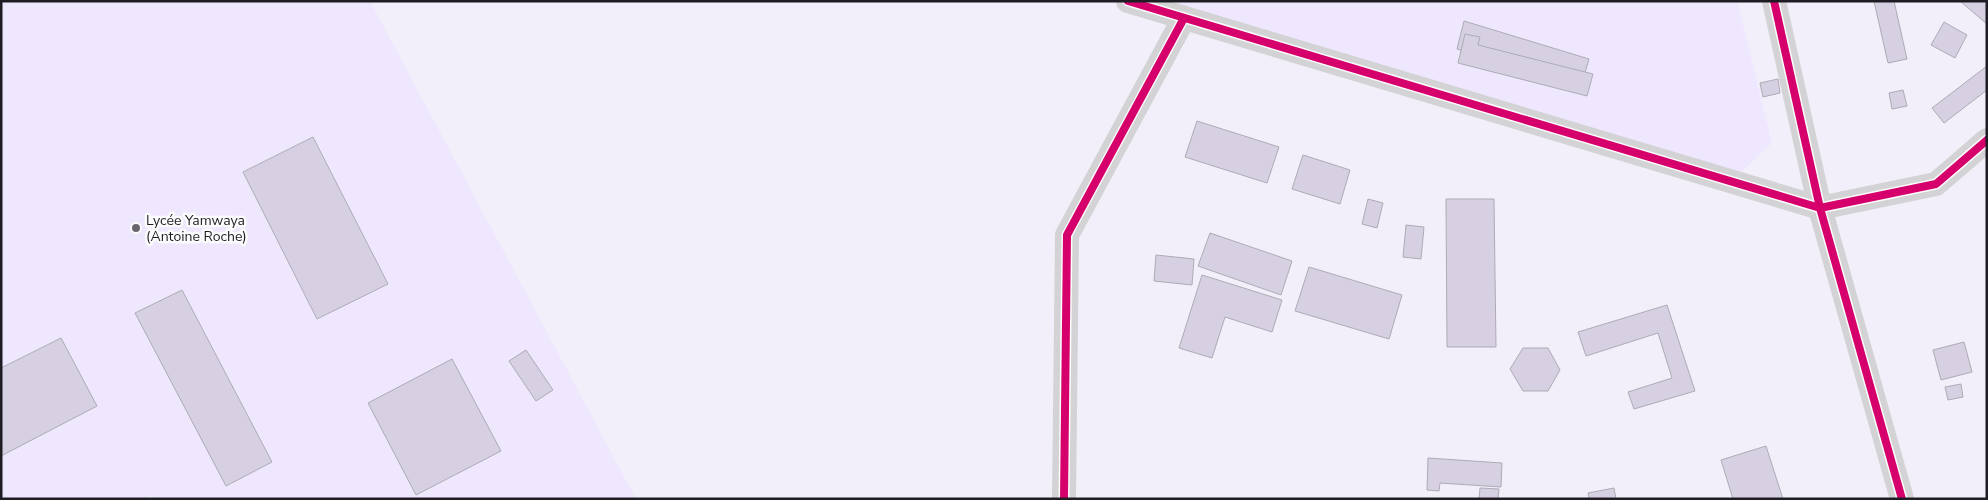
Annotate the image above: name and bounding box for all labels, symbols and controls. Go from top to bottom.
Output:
place label: Lycée Yamwaya (Antoine Roche) [146,211,247,246]
marker: Lycée Yamwaya (Antoine Roche) [130,222,142,234]

